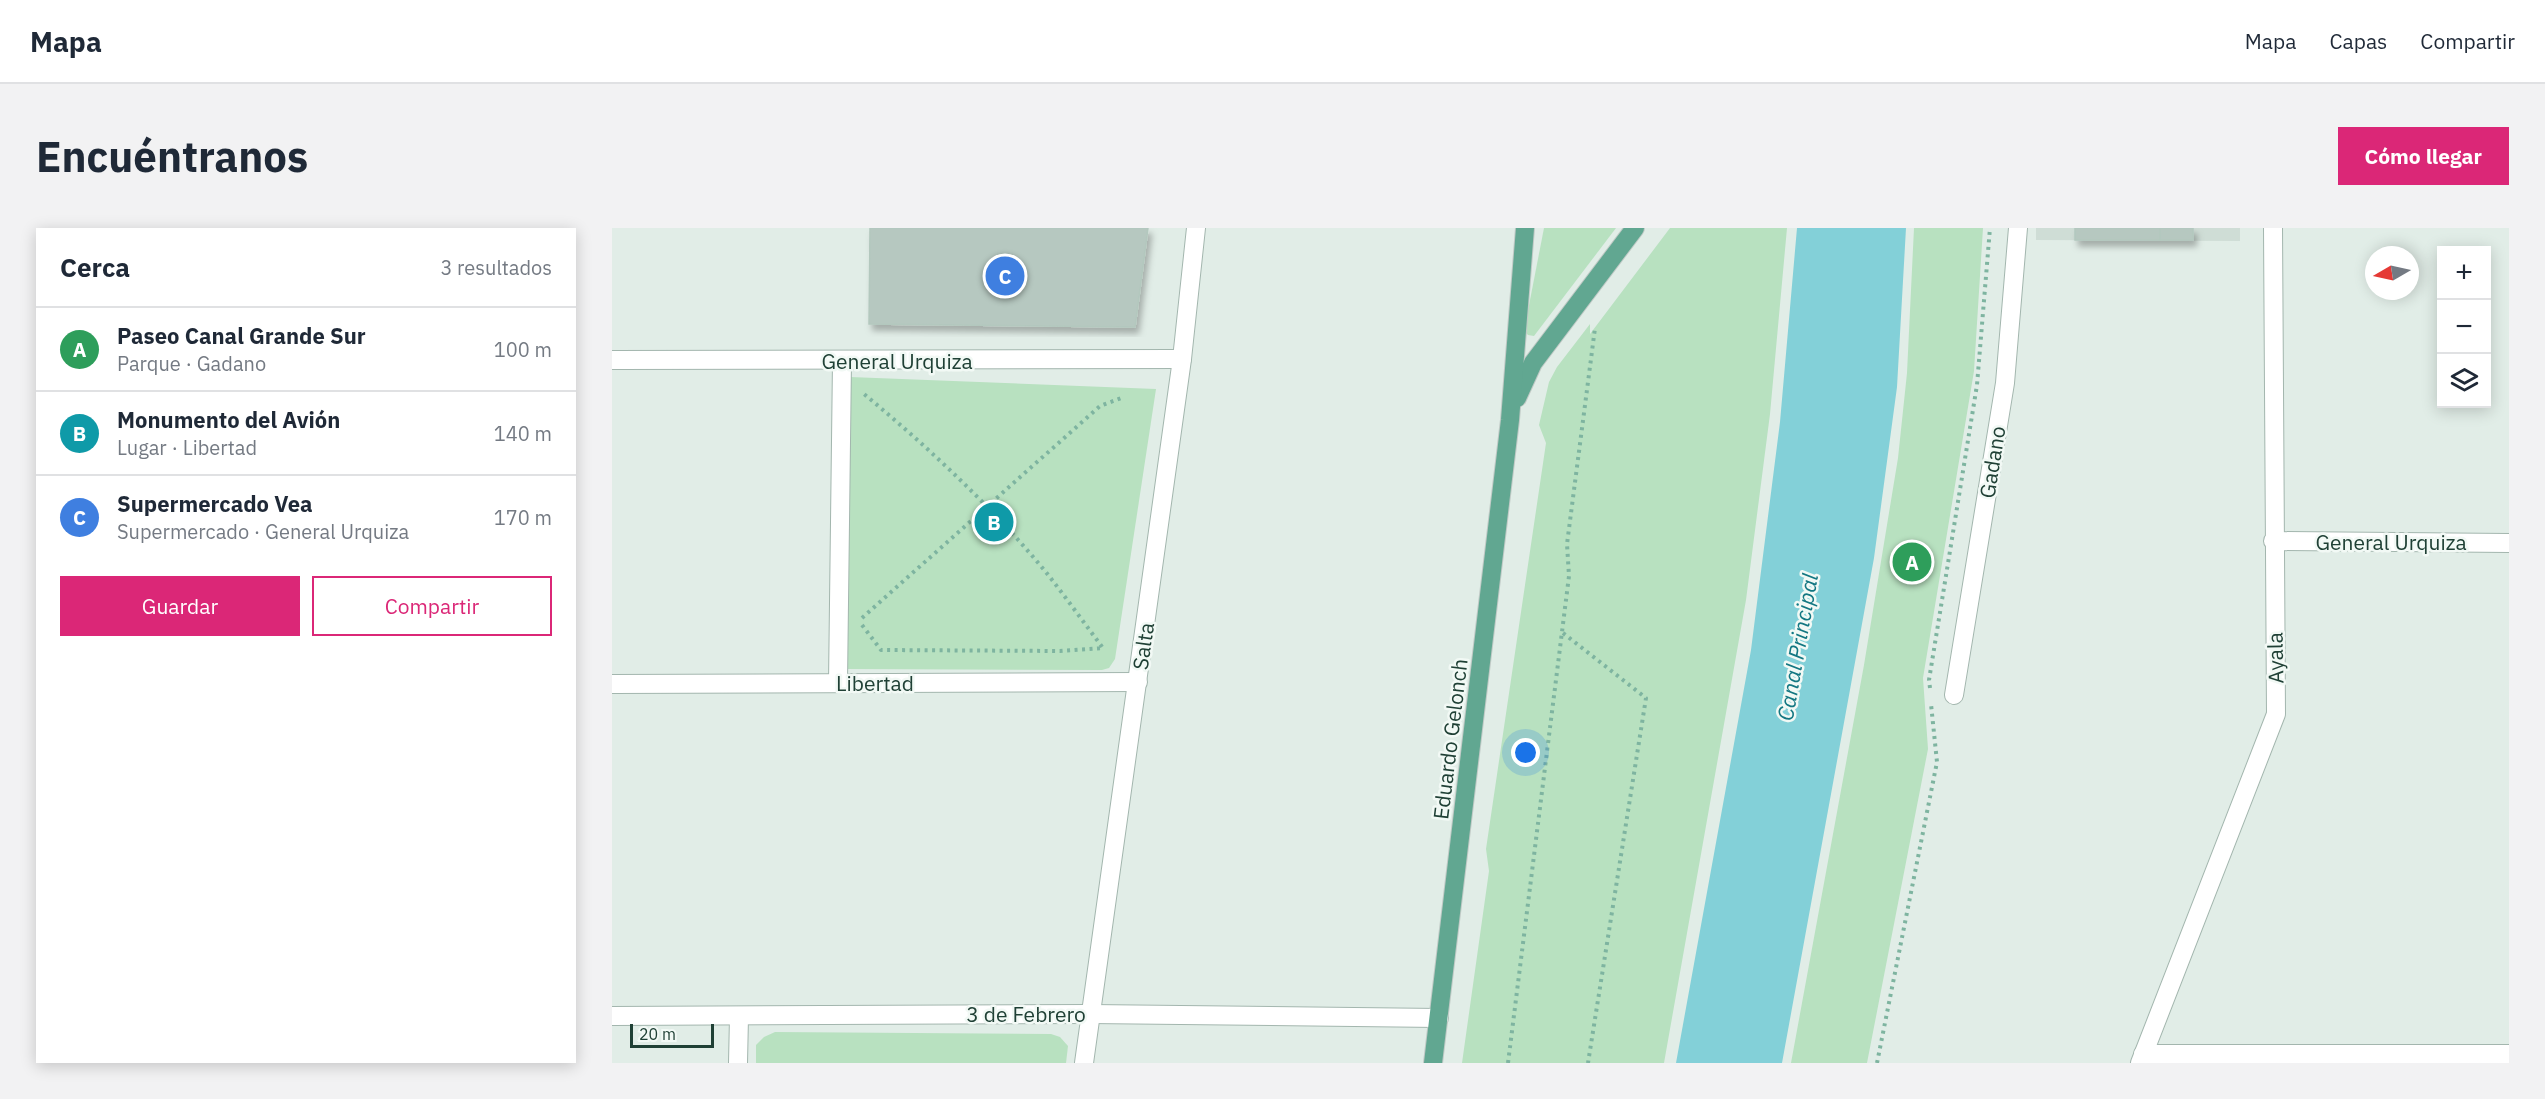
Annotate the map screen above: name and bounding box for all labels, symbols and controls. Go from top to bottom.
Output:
text: Mapa [30,23,102,60]
text: Mapa [2245,27,2296,55]
text: Capas [2329,27,2387,55]
text: Compartir [2420,27,2515,55]
button: Cómo llegar [2338,127,2509,185]
text: Encuéntranos [36,129,308,184]
north arrow [2365,246,2419,300]
map controls [2437,246,2491,408]
button: + [2437,246,2491,300]
text: Cerca [60,250,130,284]
text: 3 resultados [440,254,552,281]
pin: C [986,254,1024,298]
button: − [2437,300,2491,354]
text: Paseo Canal Grande Sur [117,321,366,350]
text: A [73,336,86,363]
text: 100 m [494,336,552,363]
street label: General Urquiza [821,347,973,375]
text: Parque · Gadano [117,350,266,377]
button: layers [2437,354,2491,408]
text: Monumento del Avión [117,405,340,434]
text: B [73,420,86,447]
text: 140 m [494,420,552,447]
street label: Gadano [1972,424,2012,500]
text: Lugar · Libertad [117,434,257,461]
text: Supermercado Vea [117,489,313,518]
pin: B [974,500,1013,544]
text: C [73,504,86,531]
text: 170 m [494,504,552,531]
text: Supermercado · General Urquiza [117,518,409,545]
street label: General Urquiza [2315,528,2467,556]
pin: A [1892,540,1932,584]
water label: Canal Principal [1770,571,1824,723]
button: Guardar [60,576,300,636]
button: Compartir [312,576,552,636]
street label: Salta [1126,620,1160,672]
street label: Ayala [2261,632,2289,684]
street label: Eduardo Gelonch [1426,657,1474,821]
street label: Libertad [836,669,914,697]
your location [1511,738,1540,767]
street label: 3 de Febrero [966,1000,1086,1028]
scale bar [630,1021,714,1048]
text: 20 m [639,1024,676,1044]

